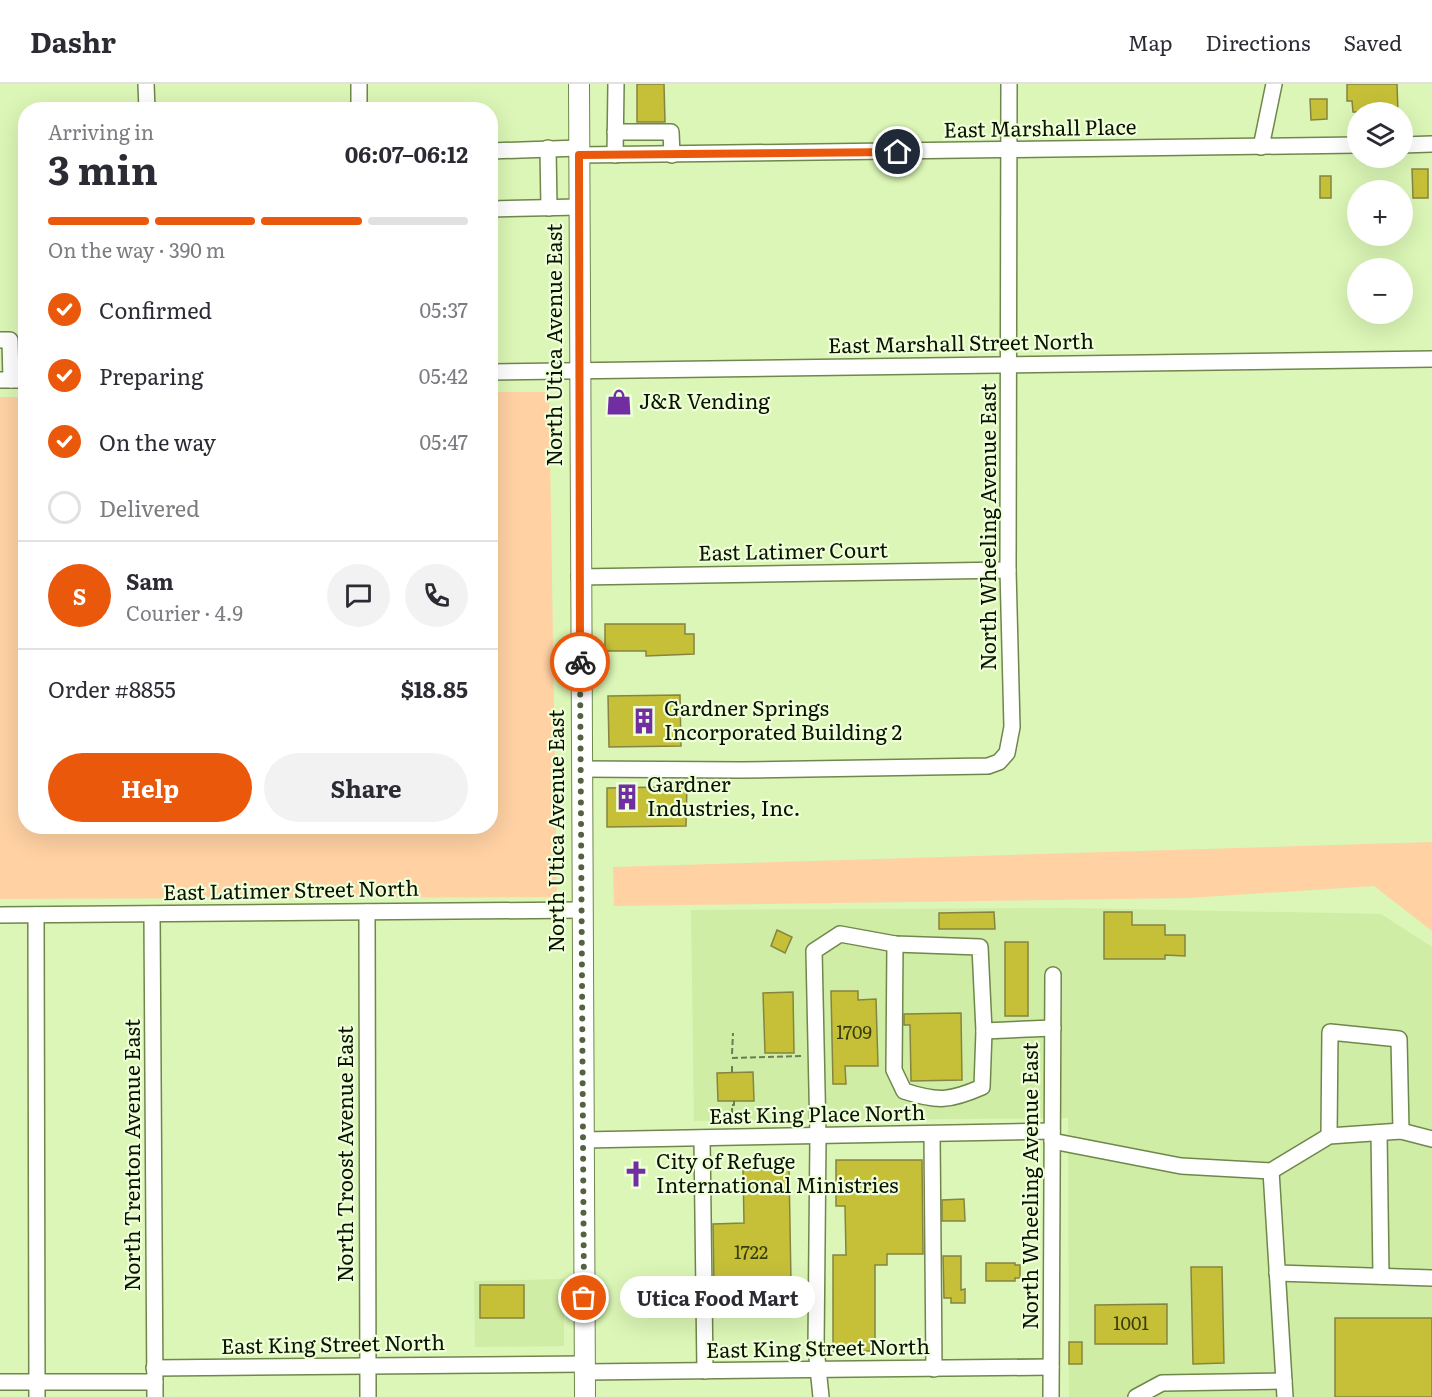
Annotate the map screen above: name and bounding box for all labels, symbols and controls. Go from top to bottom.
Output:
text: Dashr [30,20,116,62]
text: Map [1128,26,1173,57]
text: Directions [1206,26,1311,57]
text: Saved [1344,26,1402,57]
map controls [1347,102,1413,324]
button: layers [1347,102,1413,168]
street label: East Marshall Place [943,109,1137,144]
text: Arriving in [48,116,154,146]
pin [872,126,923,177]
icon: home [881,135,914,168]
text: 06:07–06:12 [345,137,468,170]
text: 3 min [48,139,158,197]
button: + [1347,180,1413,246]
street label: North Utica Avenue East [537,223,568,466]
text: On the way · 390 m [48,234,225,264]
button: − [1347,258,1413,324]
icon: check [48,293,81,326]
text: Confirmed [99,293,212,326]
text: 05:37 [419,294,468,324]
street label: East Marshall Street North [828,324,1094,359]
icon: check [48,359,81,392]
text: Preparing [99,359,203,392]
text: 05:42 [419,360,468,390]
street label: North Wheeling Avenue East [971,383,1002,671]
place label: J&R Vending [639,384,770,415]
shop icon: J&R Vending [604,387,634,417]
icon: check [48,425,81,458]
text: On the way [99,425,216,458]
text: 05:47 [420,426,468,456]
text: Delivered [99,491,200,524]
street label: East Latimer Court [698,532,889,567]
text: Sam [126,564,174,597]
button: chat [327,564,390,627]
button: phone [405,564,468,627]
text: S [73,579,86,612]
text: Courier · 4.9 [126,597,243,627]
courier [550,632,610,692]
icon: bike [564,646,597,679]
text: Order #8855 [48,672,176,705]
text: $18.85 [401,672,468,705]
place label: Gardner Springs Incorporated Building 2 [664,691,902,746]
building icon: Gardner Springs Incorporated Building 2 [629,706,659,736]
street label: North Utica Avenue East [539,709,570,952]
button: Help [48,753,252,822]
button: Share [264,753,468,822]
place label: Gardner Industries, Inc. [647,767,800,822]
building icon: Gardner Industries, Inc. [612,782,642,812]
street label: East Latimer Street North [163,871,419,906]
street label: North Trenton Avenue East [115,1018,146,1291]
house number: 1709 [836,1018,872,1045]
street label: North Troost Avenue East [328,1025,359,1282]
street label: North Wheeling Avenue East [1013,1042,1044,1330]
street label: East King Place North [709,1095,925,1130]
place label: City of Refuge International Ministries [656,1144,899,1199]
church icon: City of Refuge International Ministries [621,1159,651,1189]
house number: 1722 [734,1238,768,1265]
pin [558,1272,609,1323]
callout: Utica Food Mart [620,1277,815,1319]
icon: bag [567,1281,600,1314]
text: Utica Food Mart [637,1282,798,1312]
house number: 1001 [1113,1309,1149,1336]
street label: East King Street North [221,1325,445,1360]
street label: East King Street North [706,1329,930,1364]

